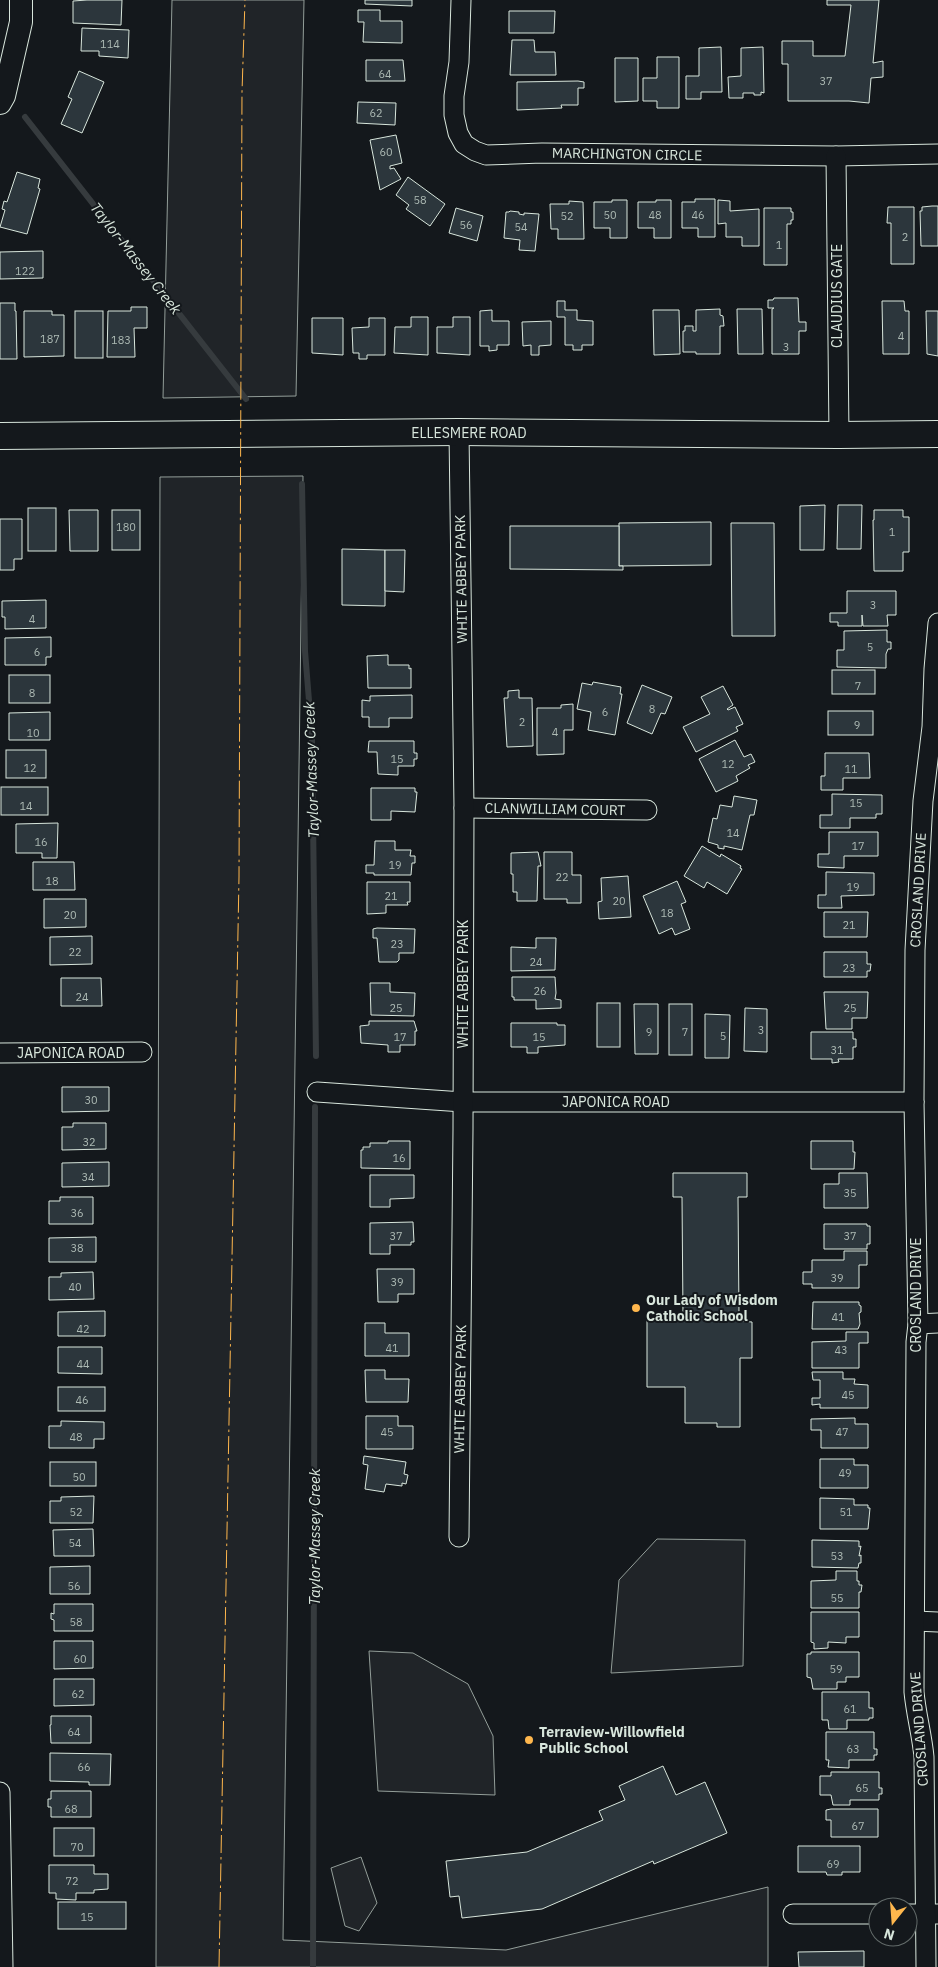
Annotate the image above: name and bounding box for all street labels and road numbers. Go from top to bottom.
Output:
street label: MARCHINGTON CIRCLE [552,144,702,164]
street label: CLAUDIUS GATE [828,244,846,348]
street label: ELLESMERE ROAD [411,424,527,442]
street label: WHITE ABBEY PARK [451,514,471,644]
street label: CLANWILLIAM COURT [484,799,626,819]
street label: CROSLAND DRIVE [906,832,930,948]
street label: WHITE ABBEY PARK [454,920,472,1048]
street label: JAPONICA ROAD [17,1044,125,1062]
street label: JAPONICA ROAD [562,1093,670,1111]
street label: CROSLAND DRIVE [907,1237,925,1353]
street label: WHITE ABBEY PARK [450,1324,470,1454]
street label: CROSLAND DRIVE [906,1671,932,1787]

